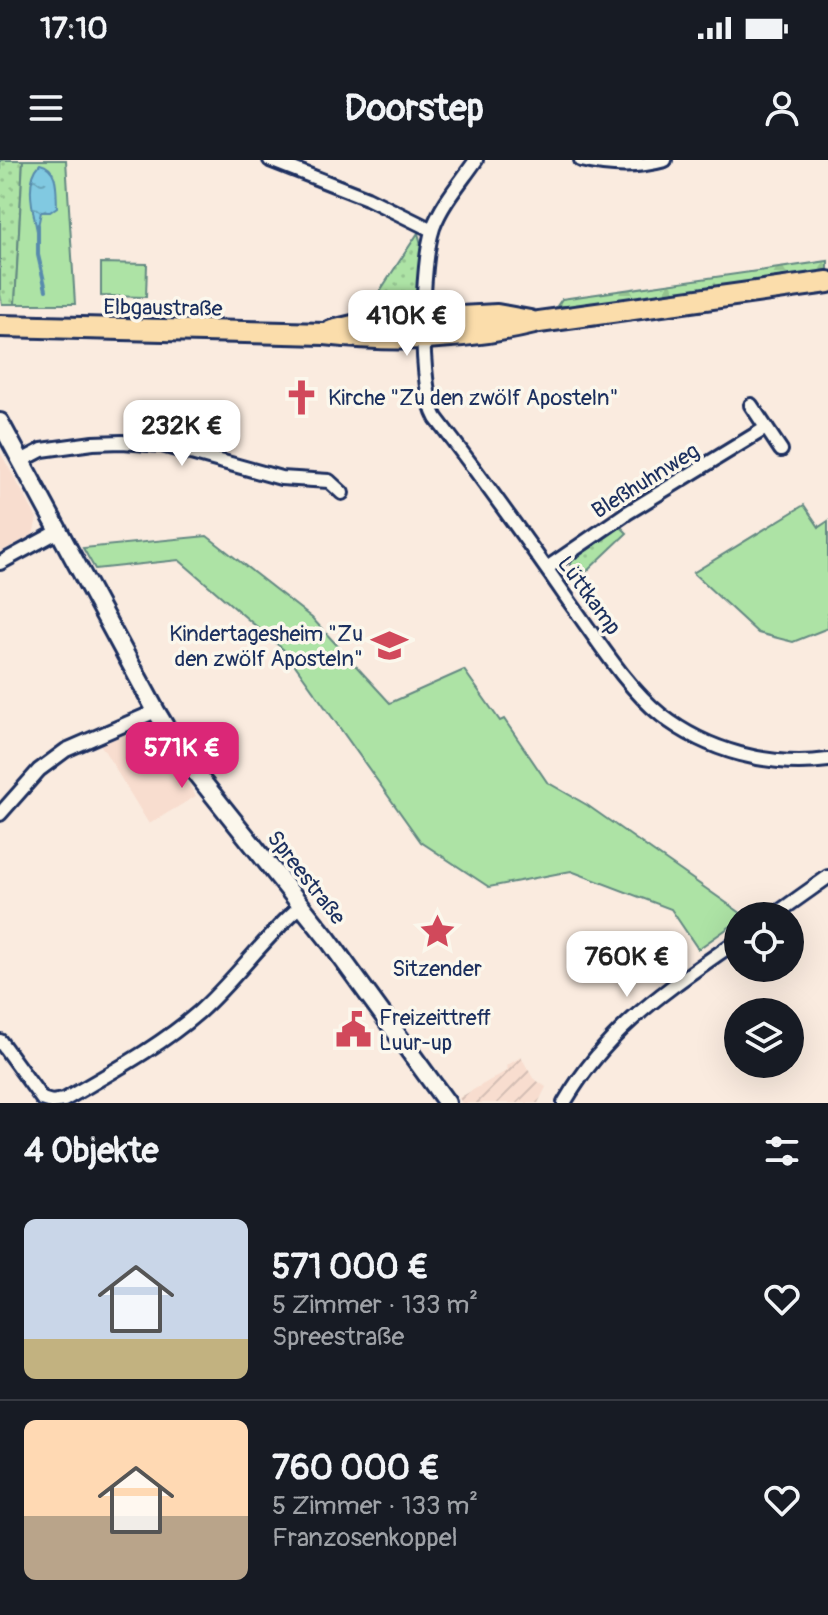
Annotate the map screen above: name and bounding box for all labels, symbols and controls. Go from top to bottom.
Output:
text: 17:10 [40,10,108,47]
icon: menu [24,86,68,130]
text: Doorstep [344,86,484,131]
icon: person [760,86,804,130]
pin: 410K € [342,290,472,358]
street label: Elbgaustraße [103,293,223,323]
text: 410K € [366,300,448,332]
church icon: Kirche "Zu den zwölf Aposteln" [283,378,321,416]
place label: Kirche "Zu den zwölf Aposteln" [328,384,619,412]
pin: 232K € [117,400,247,468]
text: 232K € [141,410,223,442]
street label: Bleßhuhnweg [587,437,704,525]
street label: Lüttkamp [551,551,627,641]
place label: Kindertagesheim "Zu den zwölf Aposteln" [169,620,363,673]
school or university icon: Kindertagesheim "Zu den zwölf Aposteln" [370,627,408,665]
pin: 571K € [117,722,247,790]
text: 571K € [144,732,220,764]
street label: Spreestraße [261,825,352,930]
map controls [724,902,804,1078]
button: locate [724,902,804,982]
place icon: Sitzender [418,913,456,951]
pin: 760K € [562,931,692,999]
text: 760K € [584,941,670,973]
place label: Sitzender [392,955,482,983]
button: layers [724,998,804,1078]
place label: Freizeittreff Luur-up [379,1004,491,1057]
public building icon: Freizeittreff Luur-up [334,1011,372,1049]
icon: filters [760,1129,804,1173]
text: 4 Objekte [24,1130,159,1173]
text: 571 000 € [272,1246,429,1289]
icon: home [88,1251,184,1347]
icon: heart [760,1277,804,1321]
text: 5 Zimmer · 133 m² [272,1289,478,1321]
text: Spreestraße [272,1321,404,1353]
text: 760 000 € [272,1447,440,1490]
icon: home [88,1452,184,1548]
icon: heart [760,1478,804,1522]
text: 5 Zimmer · 133 m² [272,1490,478,1522]
text: Franzosenkoppel [272,1522,458,1554]

